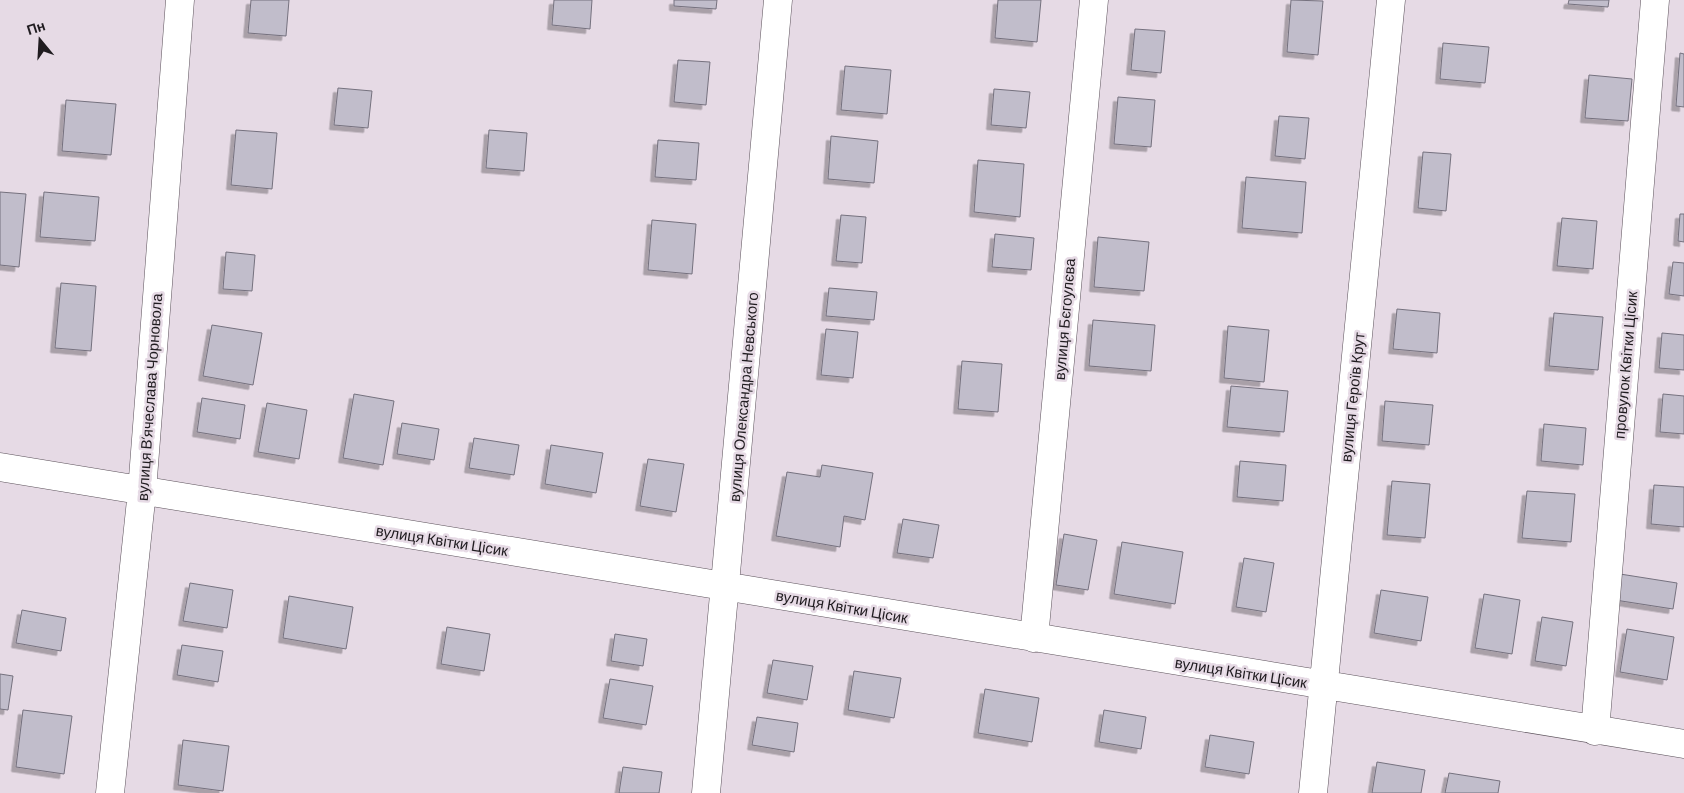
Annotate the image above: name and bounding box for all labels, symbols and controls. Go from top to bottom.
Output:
north arrow [15,15,65,65]
text: Пн [24,16,47,38]
street label: вулиця Бєгоулєва [1050,257,1078,381]
street label: провулок Квітки Цісик [1610,290,1640,440]
street label: вулиця Олександра Невського [725,291,761,503]
street label: вулиця Вʼячеслава Чорновола [133,292,165,501]
street label: вулиця Героїв Крут [1336,331,1368,463]
street label: вулиця Квітки Цісик [375,521,510,559]
street label: вулиця Квітки Цісик [775,586,910,627]
street label: вулиця Квітки Цісик [1174,653,1309,691]

